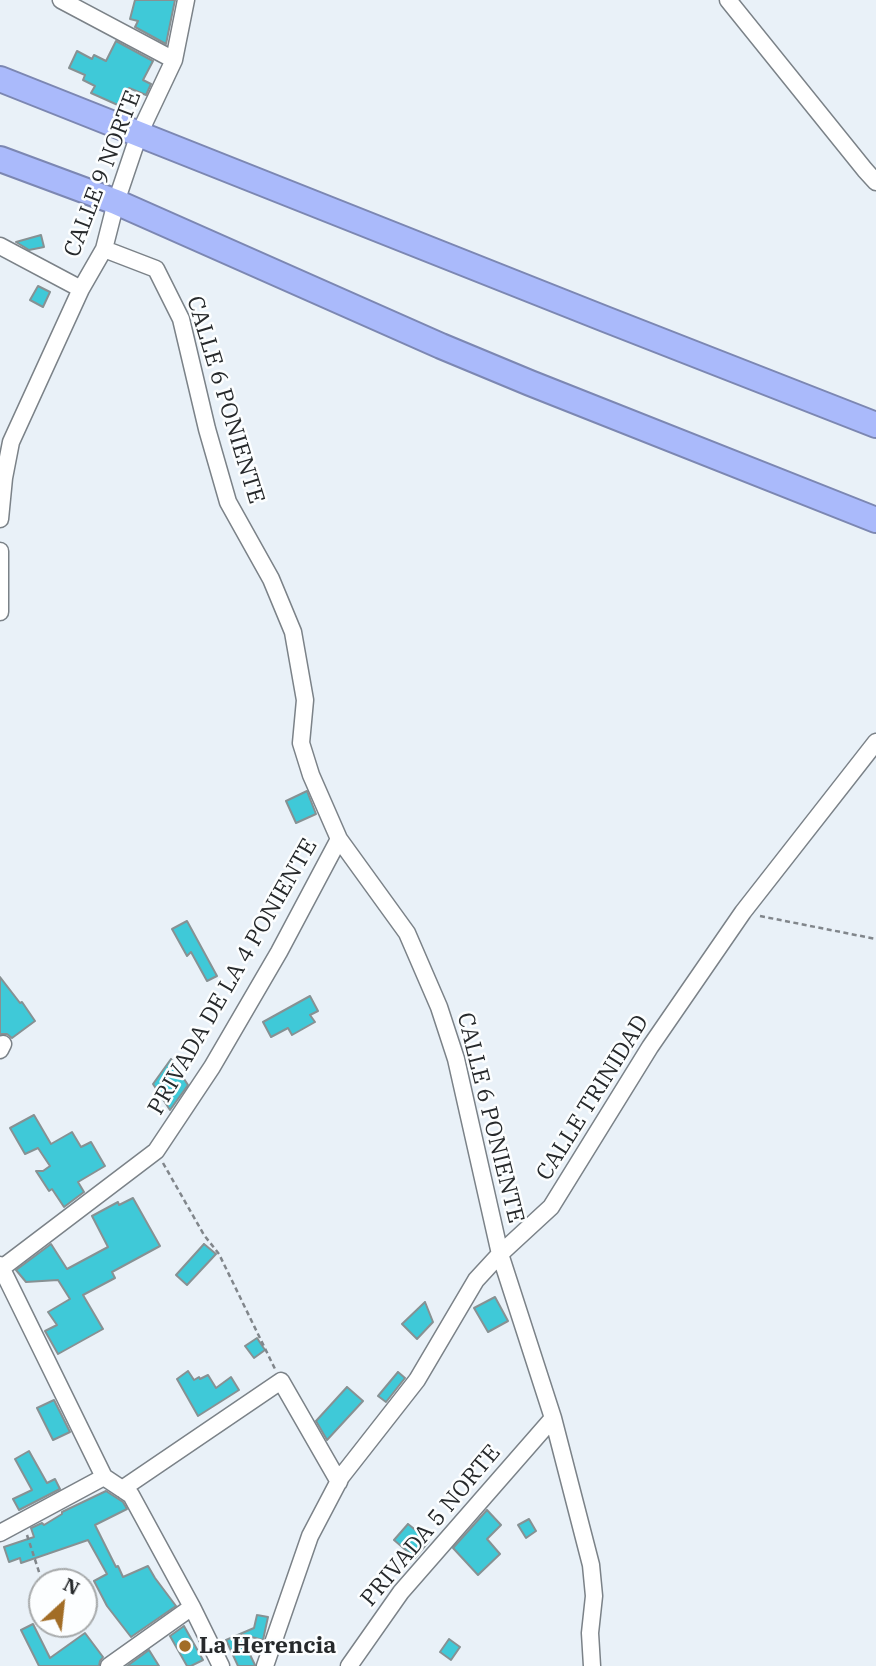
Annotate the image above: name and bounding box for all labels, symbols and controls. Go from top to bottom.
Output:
street label: CALLE 9 NORTE [59,87,147,261]
street label: CALLE 6 PONIENTE [180,293,270,507]
street label: PRIVADA DE LA 4 PONIENTE [143,834,323,1120]
street label: CALLE 6 PONIENTE [450,1010,530,1226]
street label: CALLE TRINIDAD [531,1010,655,1186]
street label: PRIVADA 5 NORTE [355,1440,507,1612]
north arrow [28,1568,98,1638]
text: N [59,1572,84,1600]
place label: La Herencia [199,1632,336,1660]
marker: La Herencia [177,1638,193,1654]

